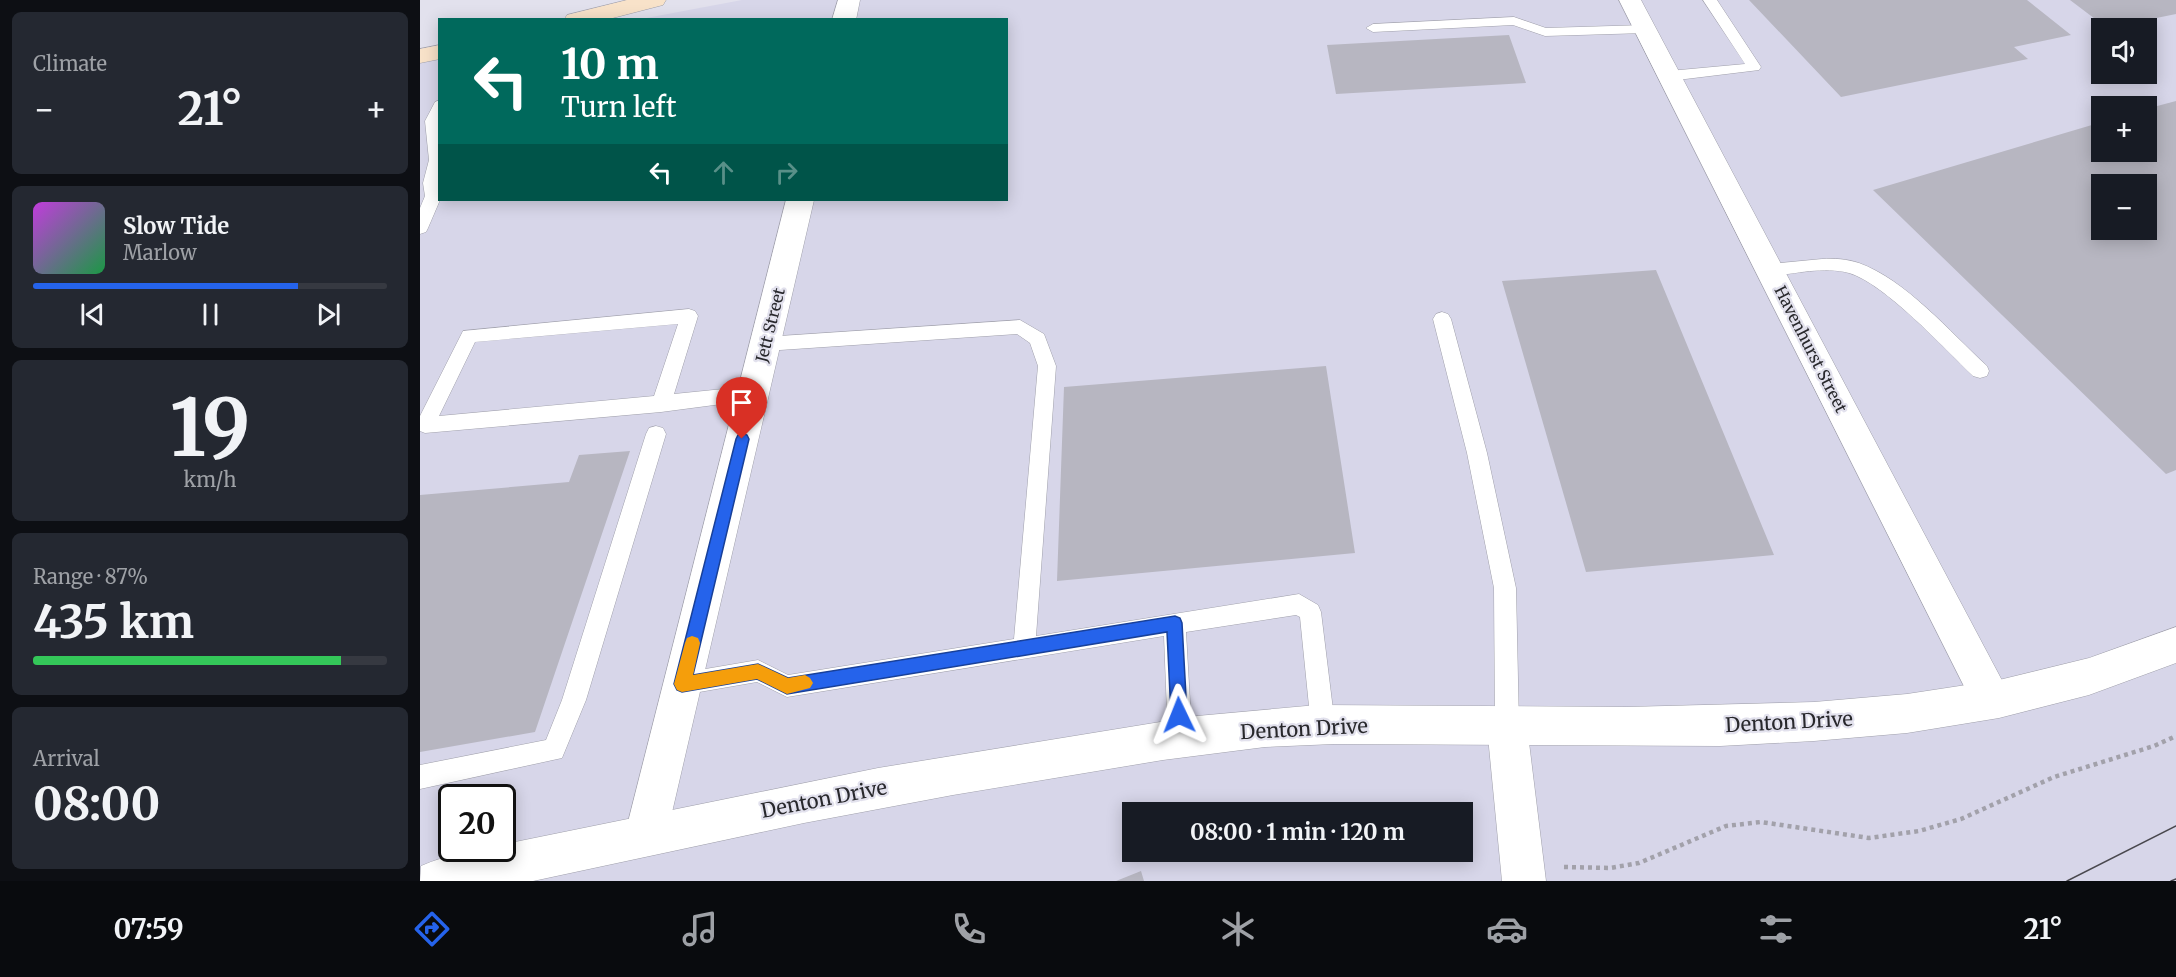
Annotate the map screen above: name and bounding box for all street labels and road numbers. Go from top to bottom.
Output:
street label: Havenhurst Street [1770,282,1852,416]
street label: Jett Street [751,285,789,365]
street label: Denton Drive [1725,706,1853,737]
street label: Denton Drive [1240,713,1368,744]
street label: Denton Drive [759,774,889,823]

